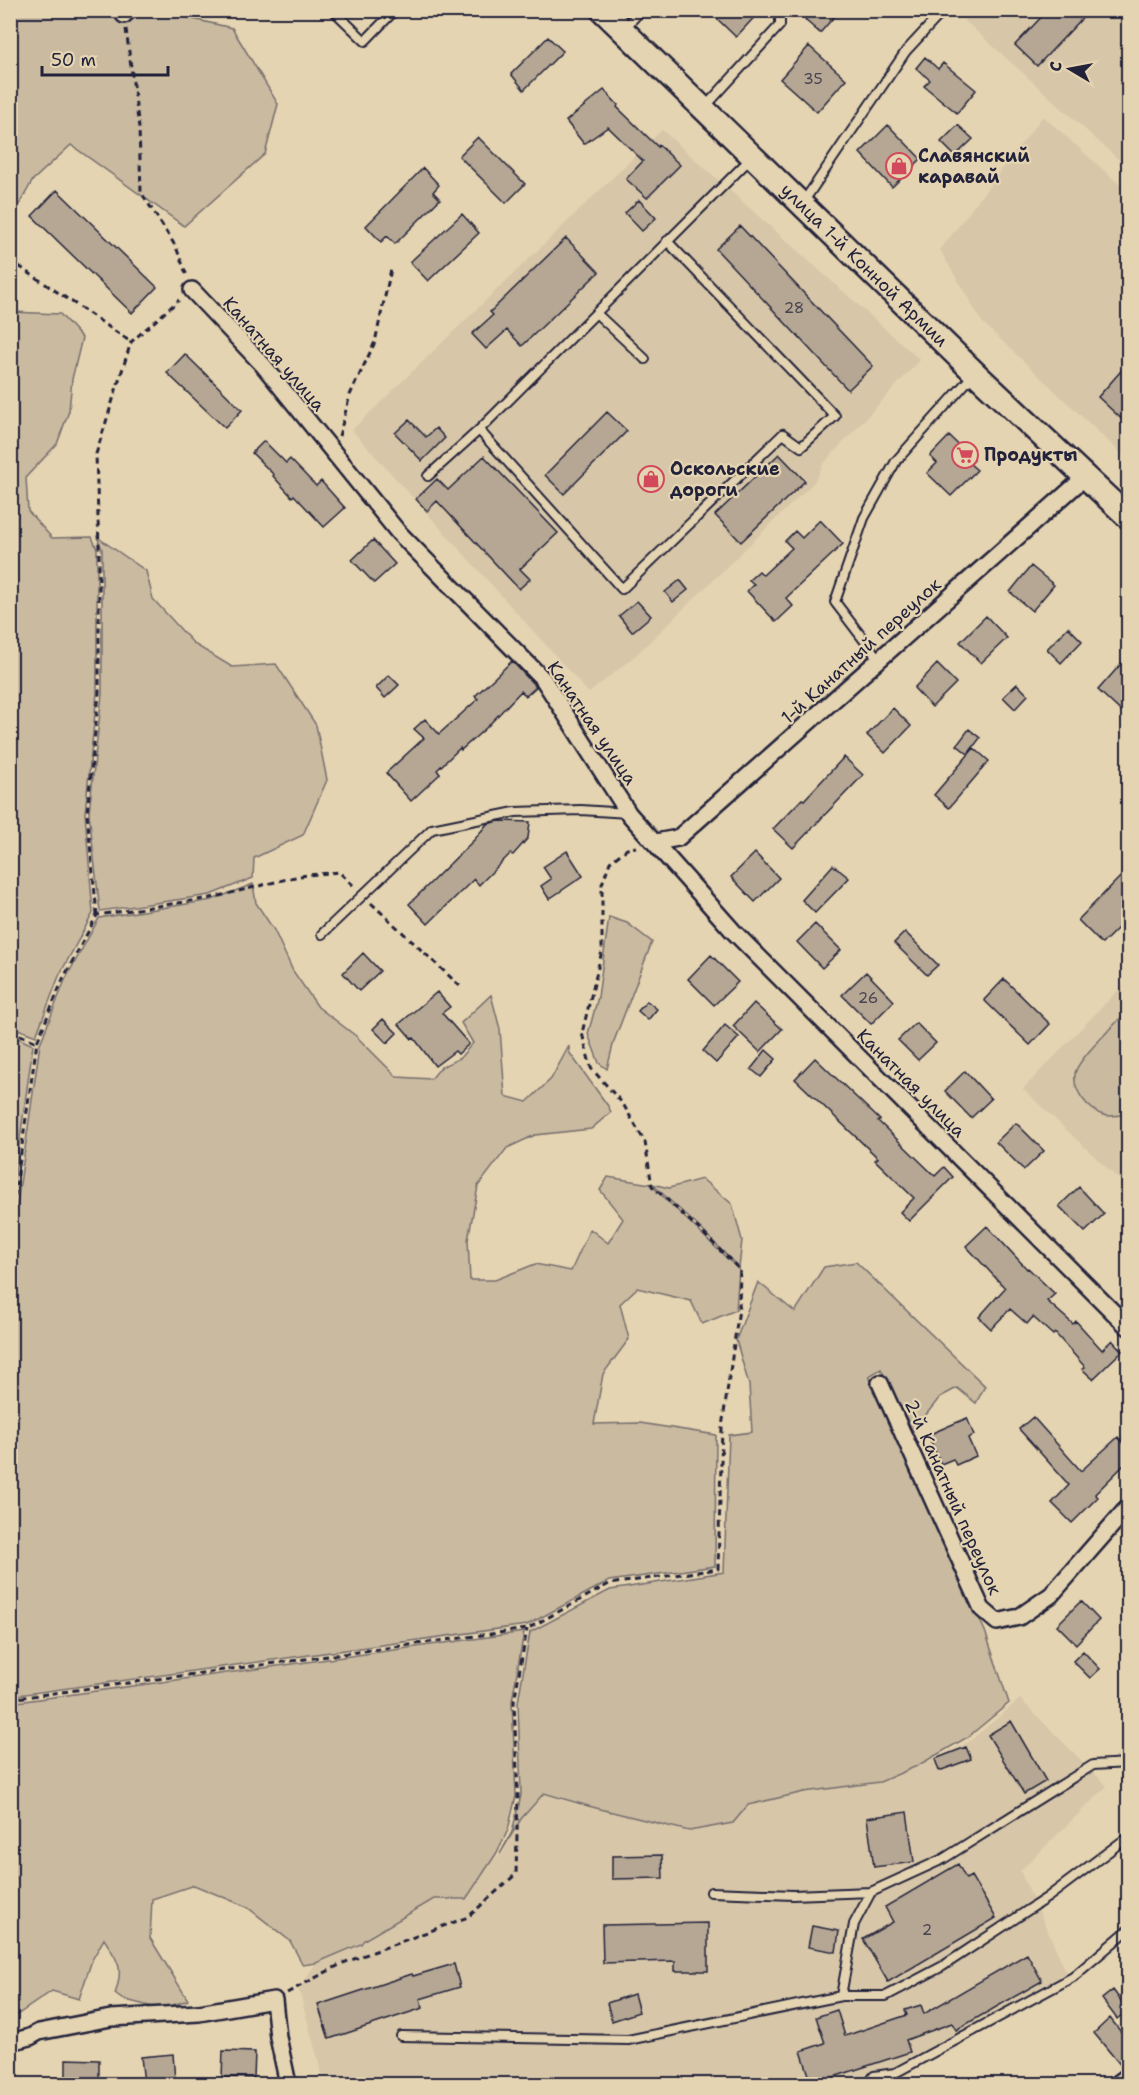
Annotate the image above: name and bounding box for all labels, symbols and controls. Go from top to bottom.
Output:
scale bar [42,39,168,77]
north arrow [1040,39,1100,99]
text: 50 m [51,48,96,72]
text: С [1045,60,1067,73]
house number: 35 [803,69,823,89]
place label: Славянский каравай [918,144,1030,189]
shop icon: Славянский каравай [884,151,914,181]
street label: улица 1-й Конной Армии [775,178,953,352]
street label: Канатная улица [218,292,330,416]
house number: 28 [784,298,804,318]
supermarket icon: Продукты [950,440,980,470]
place label: Продукты [984,443,1078,467]
place label: Оскольские дороги [670,457,780,502]
shop icon: Оскольские дороги [636,464,666,494]
street label: 1-й Канатный переулок [776,572,946,729]
street label: Канатная улица [542,656,642,790]
house number: 26 [858,988,878,1008]
street label: Канатная улица [851,1023,971,1143]
street label: 2-й Канатный переулок [899,1395,1007,1599]
house number: 2 [922,1920,932,1940]

